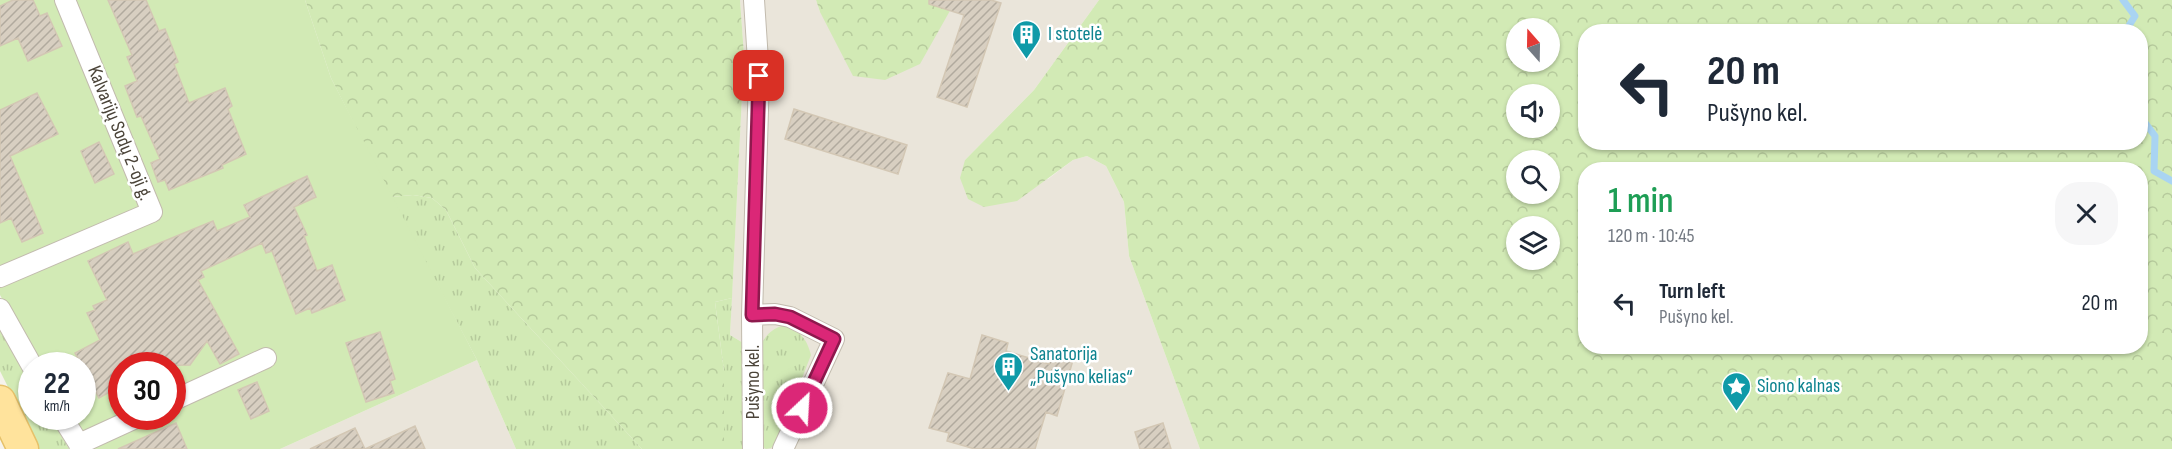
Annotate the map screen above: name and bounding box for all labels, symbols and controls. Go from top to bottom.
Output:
building icon: I stotelė [1011,18,1043,60]
north arrow [1506,18,1560,72]
map controls [1506,18,1560,270]
place label: I stotelė [1048,22,1102,46]
text: 20 m [1707,46,1780,97]
icon: left [1608,48,1686,126]
pin [733,50,784,101]
icon: arrive [742,59,775,92]
street label: Kalvarijų Sodų 2-oji g. [82,62,158,204]
button: sound [1506,84,1560,138]
text: Pušyno kel. [1707,97,1808,129]
button: search [1506,150,1560,204]
text: 1 min [1608,180,1673,223]
button: close [2055,182,2118,245]
button: layers [1506,216,1560,270]
text: 120 m · 10:45 [1608,224,1695,248]
text: Turn left [1659,278,1725,305]
icon: left [1608,287,1641,320]
text: 20 m [2082,290,2118,317]
text: Pušyno kel. [1659,305,1734,329]
place label: Sanatorija „Pušyno kelias“ [1030,342,1133,389]
street label: Pušyno kel. [741,345,765,419]
building icon: Sanatorija „Pušyno kelias“ [993,350,1025,392]
speed limit sign: 30 [108,352,186,430]
text: 22 [44,366,70,402]
place icon: Siono kalnas [1720,370,1752,412]
place label: Siono kalnas [1757,374,1840,398]
position arrow [770,376,834,440]
text: km/h [44,397,70,416]

